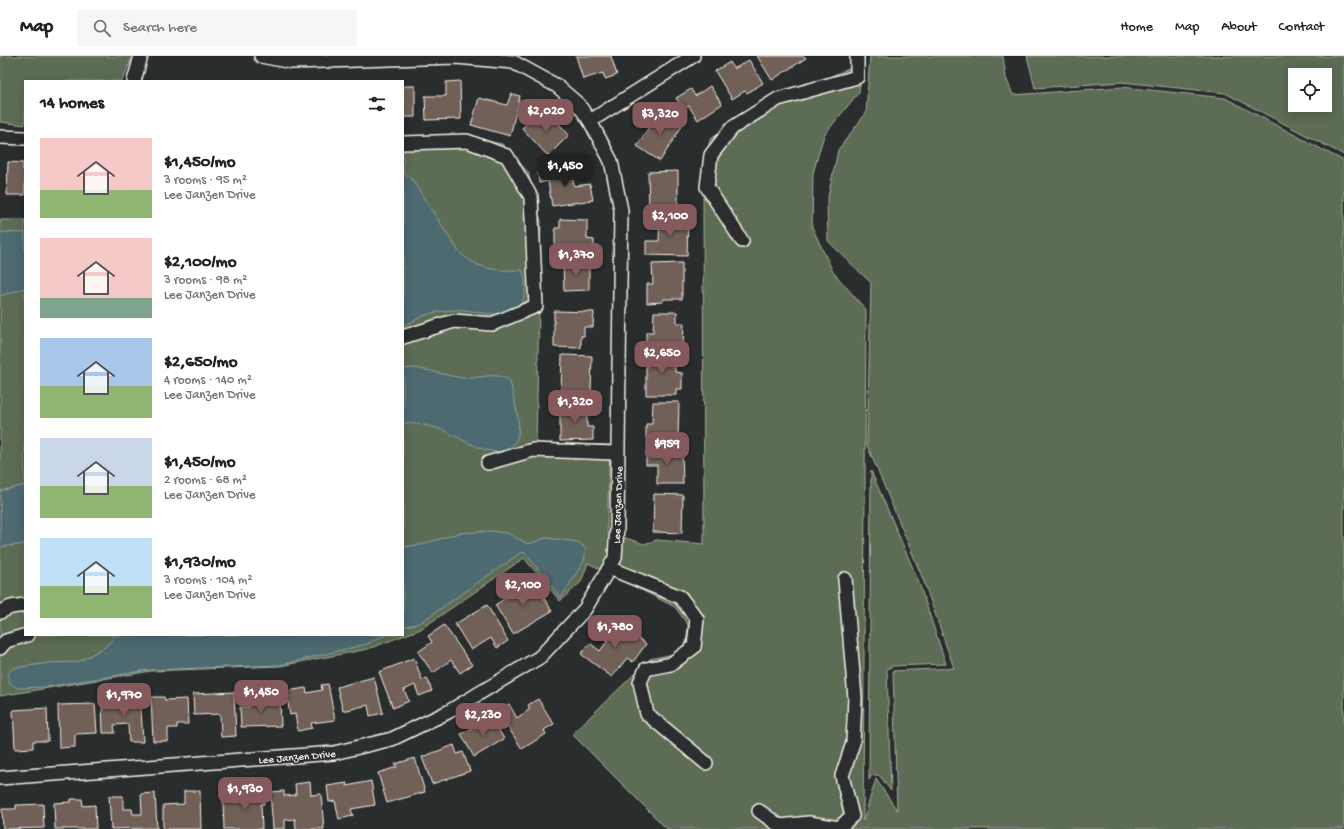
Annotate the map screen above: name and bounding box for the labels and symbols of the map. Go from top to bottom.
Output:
pin: $2,020 [513,99,579,133]
pin: $3,320 [627,102,693,136]
pin: $1,450 [532,154,598,188]
pin: $2,100 [637,204,703,238]
pin: $1,370 [543,243,609,277]
pin: $2,650 [629,341,695,375]
pin: $1,320 [542,390,608,424]
pin: $959 [643,432,691,466]
street label: Lee Janzen Drive [612,466,626,544]
pin: $2,100 [490,573,556,607]
pin: $1,780 [582,615,648,649]
pin: $1,450 [228,680,294,714]
pin: $1,970 [91,683,157,717]
pin: $2,230 [450,703,516,737]
street label: Lee Janzen Drive [258,749,337,767]
pin: $1,930 [212,777,278,811]

